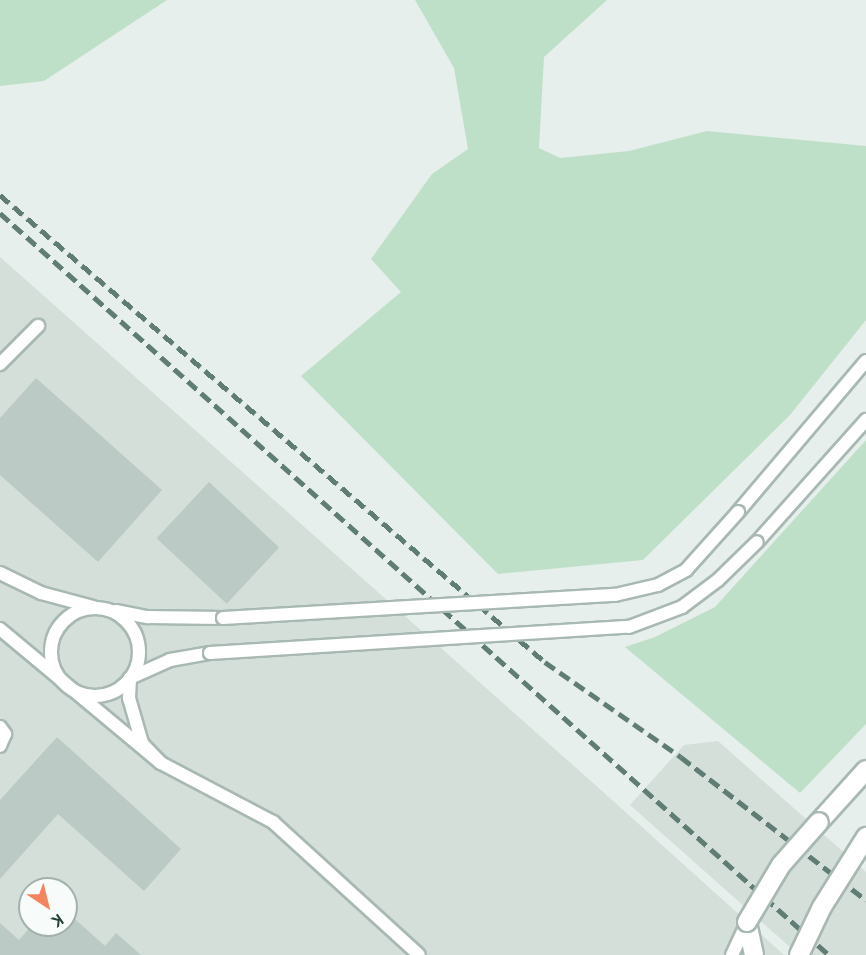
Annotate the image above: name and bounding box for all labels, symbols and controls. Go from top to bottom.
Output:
north arrow [18,877,78,937]
text: K [47,909,68,932]

